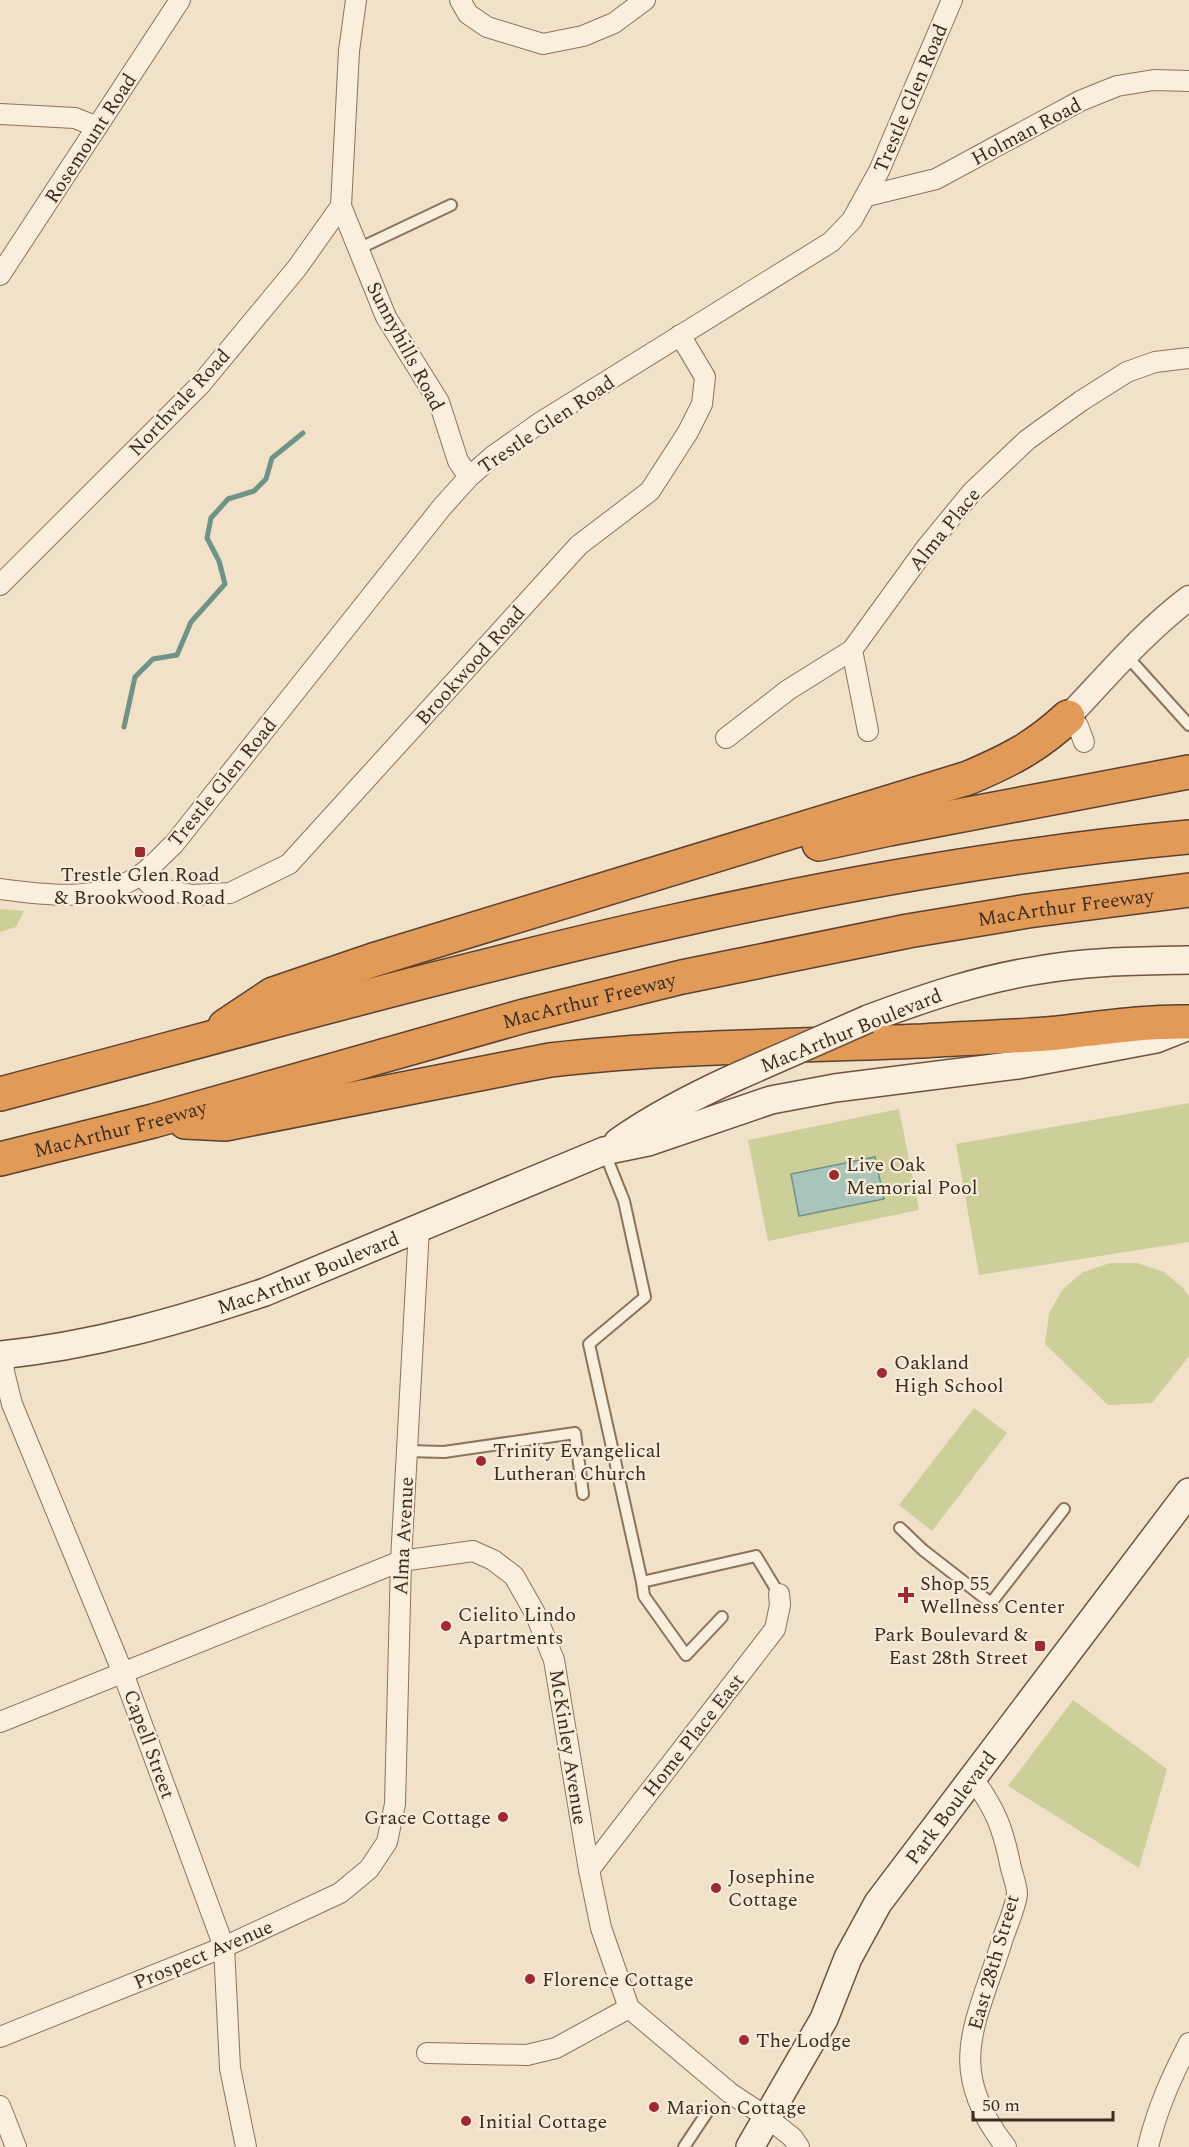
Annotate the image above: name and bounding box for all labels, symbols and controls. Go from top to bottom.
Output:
street label: Trestle Glen Road [866,19,956,178]
street label: Rosemount Road [37,67,144,210]
street label: Holman Road [966,90,1087,174]
street label: Sunnyhills Road [358,276,452,417]
street label: Northvale Road [122,342,238,463]
street label: Trestle Glen Road [472,368,621,482]
street label: Alma Place [902,481,988,578]
street label: Brookwood Road [409,599,533,732]
street label: Trestle Glen Road [161,711,285,854]
marker: Trestle Glen Road & Brookwood Road [133,845,147,859]
place label: Trestle Glen Road & Brookwood Road [55,860,225,913]
street label: MacArthur Freeway [975,881,1157,935]
street label: MacArthur Freeway [499,965,680,1037]
street label: MacArthur Boulevard [756,981,947,1081]
street label: MacArthur Freeway [31,1092,212,1166]
place label: Live Oak Memorial Pool [846,1150,978,1203]
marker: Live Oak Memorial Pool [827,1168,841,1182]
street label: MacArthur Boulevard [213,1224,404,1323]
place label: Oakland High School [894,1348,1004,1401]
marker: Oakland High School [875,1366,889,1380]
place label: Trinity Evangelical Lutheran Church [493,1436,661,1489]
marker: Trinity Evangelical Lutheran Church [474,1454,488,1468]
street label: Alma Avenue [386,1476,422,1596]
place label: Shop 55 Wellness Center [920,1569,1065,1622]
marker: Shop 55 Wellness Center [897,1586,915,1604]
place label: Cielito Lindo Apartments [458,1600,576,1653]
marker: Cielito Lindo Apartments [439,1619,453,1633]
place label: Park Boulevard & East 28th Street [873,1620,1028,1673]
marker: Park Boulevard & East 28th Street [1033,1639,1047,1653]
street label: McKinley Avenue [541,1667,595,1827]
street label: Home Place East [636,1667,752,1804]
street label: Capell Street [115,1685,183,1803]
street label: Park Boulevard [898,1745,1004,1871]
place label: Grace Cottage [364,1803,491,1833]
marker: Grace Cottage [496,1810,510,1824]
place label: Josephine Cottage [728,1862,815,1915]
marker: Josephine Cottage [709,1881,723,1895]
street label: East 28th Street [960,1891,1028,2033]
street label: Prospect Avenue [129,1912,278,1998]
place label: Florence Cottage [542,1965,694,1995]
marker: Florence Cottage [523,1972,537,1986]
place label: The Lodge [756,2026,851,2056]
marker: The Lodge [737,2033,751,2047]
scale bar [973,2084,1112,2122]
text: 50 m [982,2092,1020,2119]
place label: Marion Cottage [666,2093,806,2123]
marker: Marion Cottage [647,2100,661,2114]
place label: Initial Cottage [478,2107,607,2137]
marker: Initial Cottage [459,2114,473,2128]

